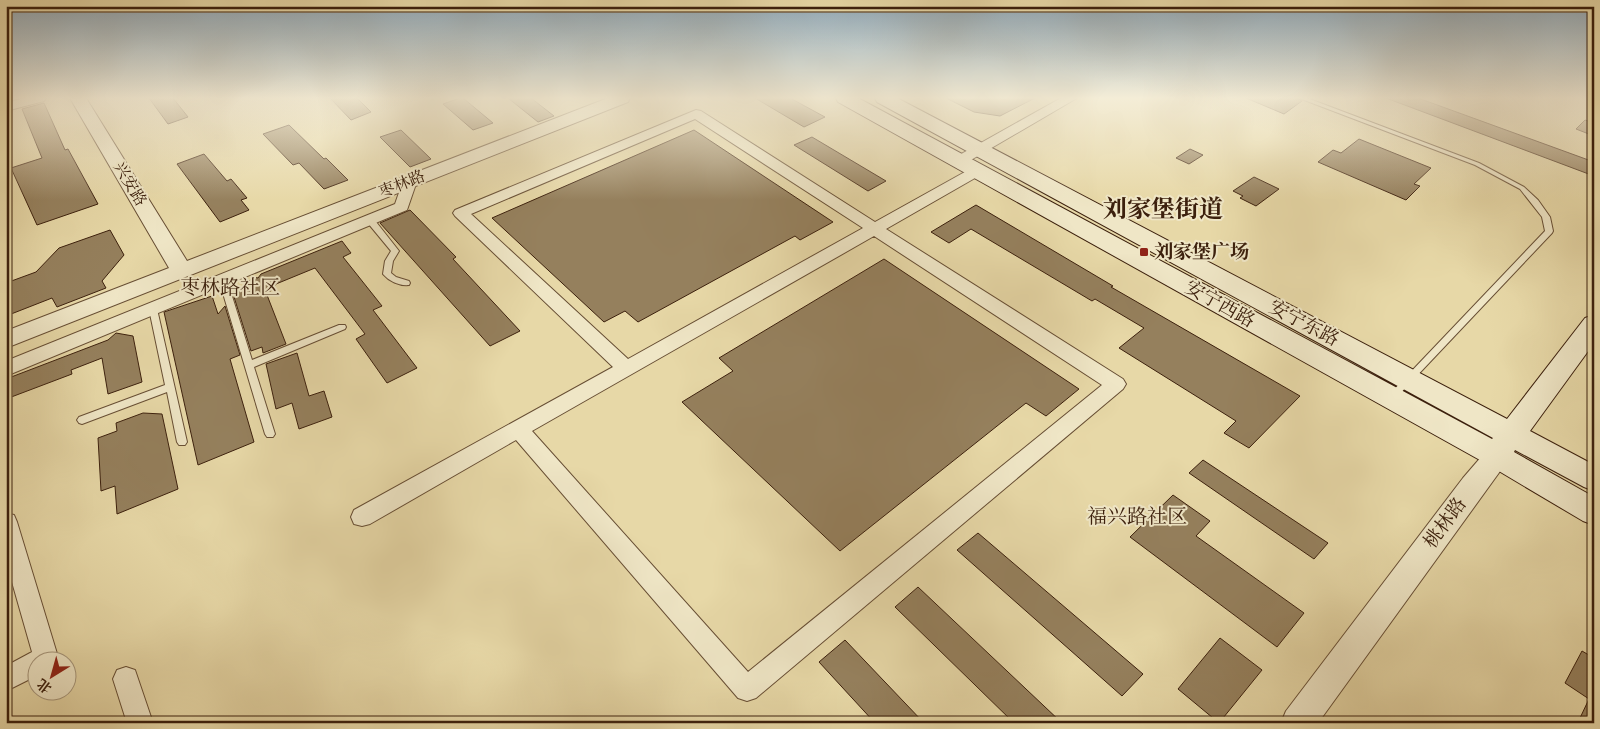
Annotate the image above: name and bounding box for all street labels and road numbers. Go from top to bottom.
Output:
street label: 兴安路 [109,158,151,210]
street label: 枣林路 [376,166,428,202]
street label: 安宁西路 [1181,275,1259,333]
street label: 安宁东路 [1265,295,1343,351]
street label: 桃林路 [1419,493,1471,553]

